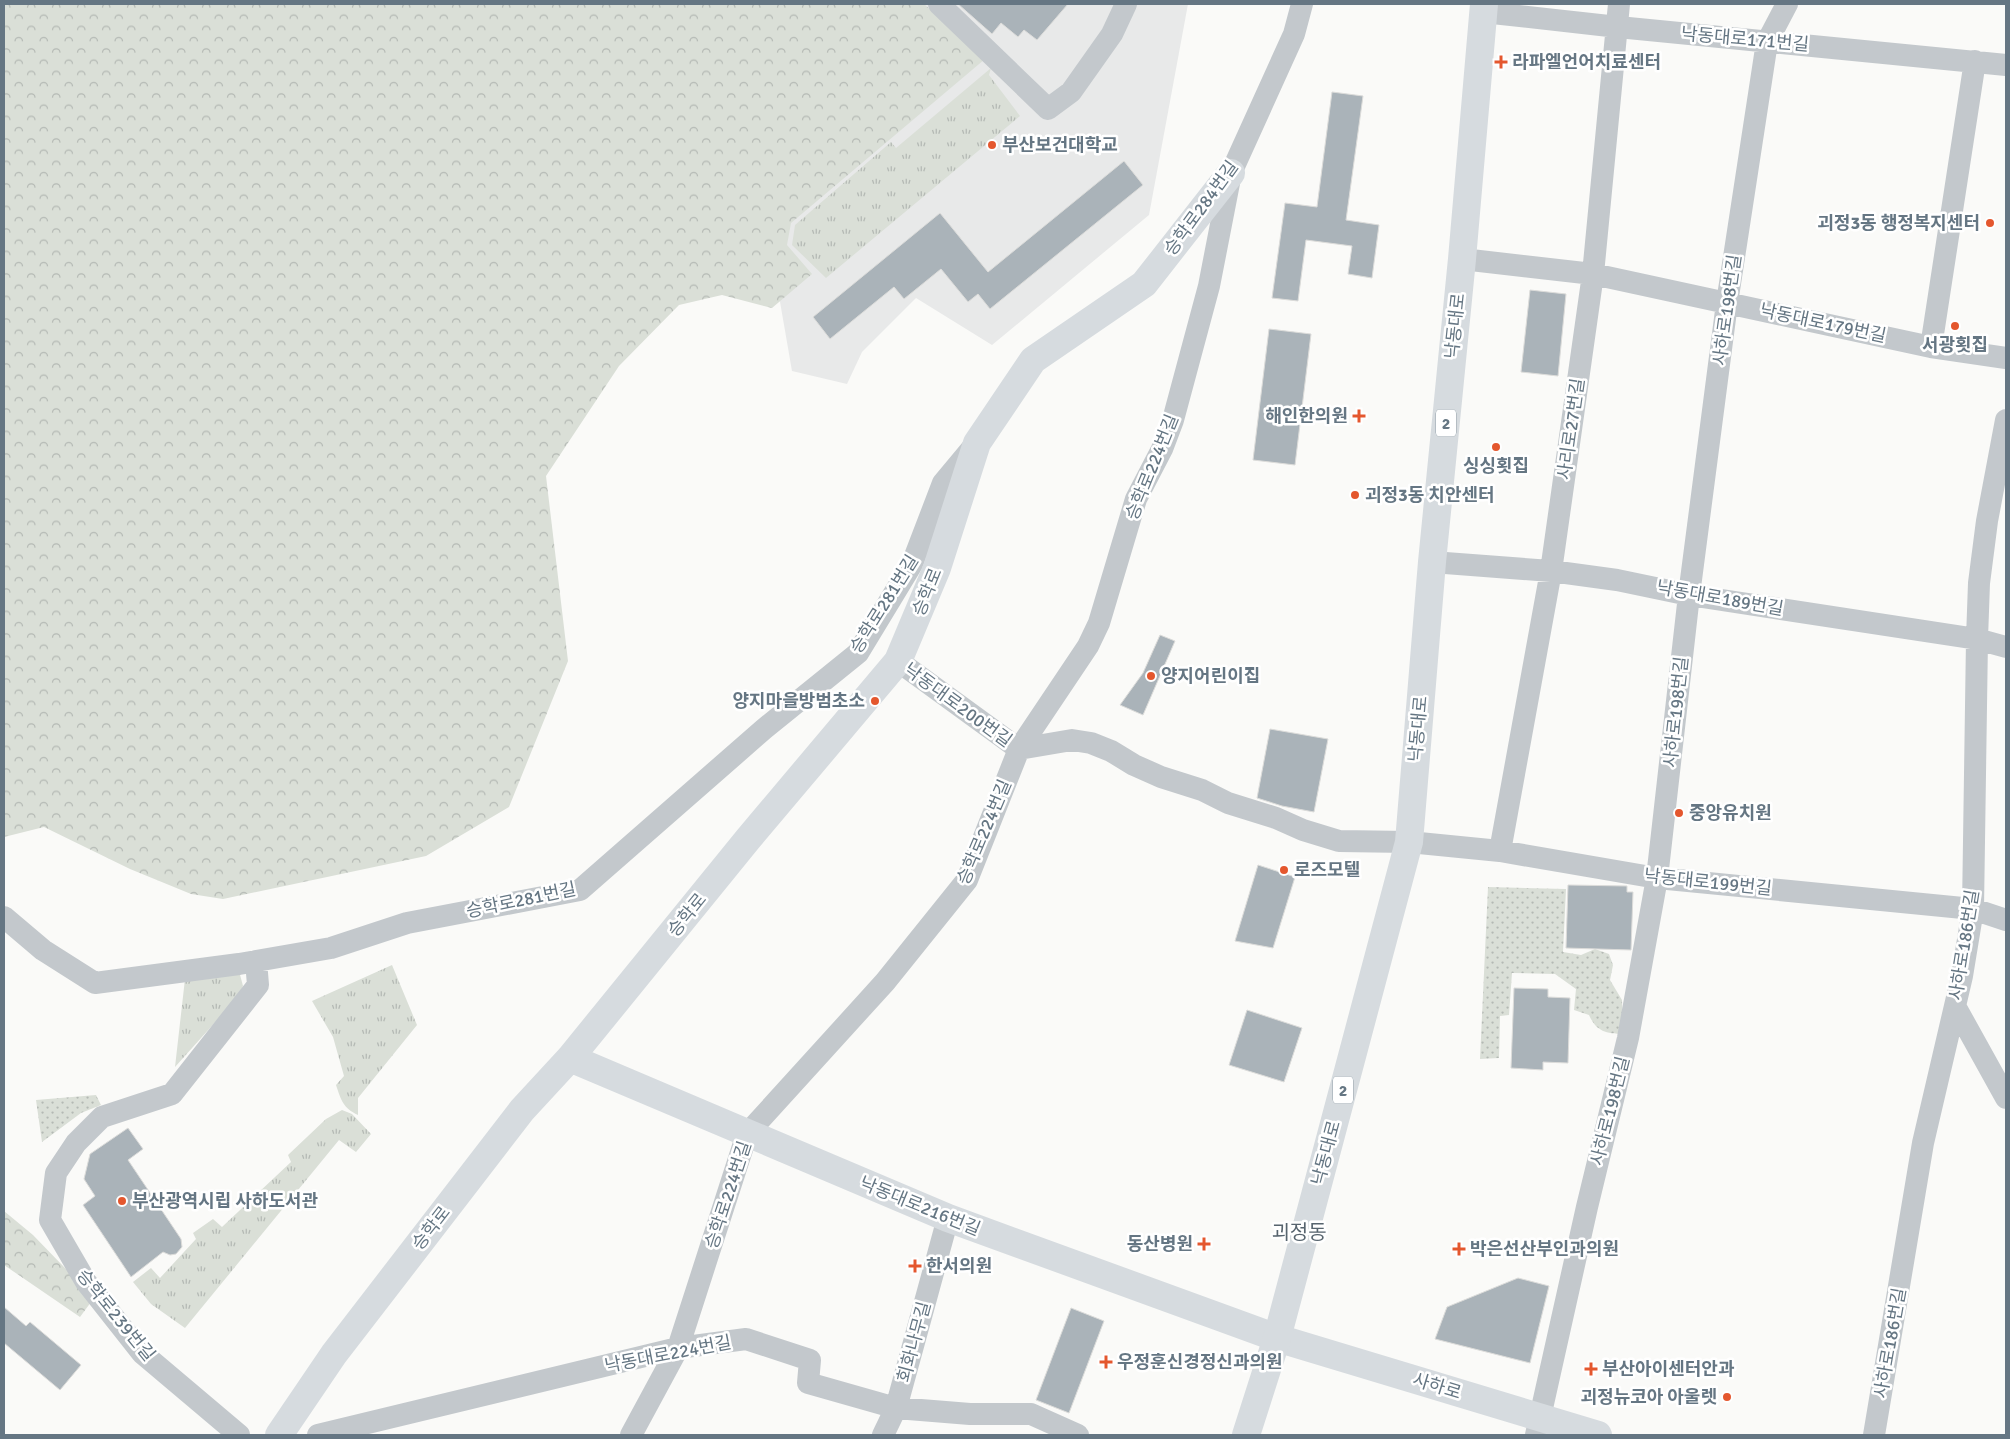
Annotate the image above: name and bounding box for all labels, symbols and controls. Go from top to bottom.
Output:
street label: 낙동대로171번길 [1680,22,1810,56]
place label: 라파엘언어치료센터 [1512,51,1661,73]
marker: 라파엘언어치료센터 [1494,55,1508,69]
place label: 부산보건대학교 [1002,134,1118,156]
marker: 부산보건대학교 [986,139,998,151]
street label: 승학로284번길 [1159,156,1243,260]
place label: 괴정3동 행정복지센터 [1817,212,1980,234]
marker: 괴정3동 행정복지센터 [1984,217,1996,229]
street label: 사하로198번길 [1708,253,1746,367]
street label: 낙동대로 [1441,292,1469,360]
street label: 낙동대로179번길 [1758,299,1888,347]
marker: 서광횟집 [1949,320,1961,332]
place label: 서광횟집 [1922,334,1988,356]
street label: 사리로27번길 [1553,377,1589,481]
place label: 해인한의원 [1265,405,1348,427]
marker: 해인한의원 [1352,409,1366,423]
road number: 2 [1436,409,1456,436]
street label: 승학로224번길 [1121,411,1183,523]
marker: 싱싱횟집 [1490,441,1502,453]
place label: 싱싱횟집 [1463,455,1529,477]
place label: 괴정3동 치안센터 [1365,484,1495,506]
marker: 괴정3동 치안센터 [1349,489,1361,501]
street label: 승학로281번길 [845,551,923,657]
street label: 승학로 [907,565,947,619]
street label: 낙동대로189번길 [1655,576,1785,620]
street label: 사하로198번길 [1659,655,1693,769]
street label: 낙동대로200번길 [900,658,1016,752]
place label: 양지어린이집 [1161,665,1260,687]
marker: 양지어린이집 [1145,670,1157,682]
place label: 양지마을방범초소 [733,690,865,712]
marker: 양지마을방범초소 [869,695,881,707]
street label: 낙동대로 [1404,695,1432,763]
street label: 승학로224번길 [952,776,1016,888]
place label: 중앙유치원 [1689,802,1772,824]
marker: 중앙유치원 [1673,807,1685,819]
place label: 로즈모텔 [1294,859,1360,881]
marker: 로즈모텔 [1278,864,1290,876]
street label: 낙동대로199번길 [1643,864,1773,900]
street label: 승학로281번길 [464,878,578,922]
street label: 사하로186번길 [1944,888,1984,1002]
street label: 승학로 [663,889,711,941]
street label: 사하로198번길 [1586,1054,1634,1168]
road number: 2 [1333,1076,1353,1104]
street label: 낙동대로 [1307,1118,1345,1188]
street label: 승학로224번길 [700,1138,756,1252]
street label: 낙동대로216번길 [856,1172,984,1240]
place label: 부산광역시립 사하도서관 [132,1190,319,1212]
marker: 부산광역시립 사하도서관 [116,1195,128,1207]
street label: 승학로 [407,1202,455,1254]
district label: 괴정동 [1271,1220,1327,1245]
place label: 동산병원 [1127,1233,1193,1255]
marker: 동산병원 [1197,1237,1211,1251]
place label: 박은선산부인과의원 [1470,1238,1619,1260]
marker: 박은선산부인과의원 [1452,1242,1466,1256]
place label: 한서의원 [926,1255,992,1277]
marker: 한서의원 [908,1259,922,1273]
street label: 승학로239번길 [72,1265,160,1365]
street label: 사하로186번길 [1869,1286,1911,1400]
street label: 회화나무길 [893,1299,935,1385]
street label: 낙동대로224번길 [603,1331,733,1377]
place label: 우정훈신경정신과의원 [1117,1351,1283,1373]
marker: 우정훈신경정신과의원 [1099,1355,1113,1369]
place label: 부산아이센터안과 [1602,1358,1735,1380]
marker: 부산아이센터안과 [1584,1362,1598,1376]
street label: 사하로 [1410,1368,1464,1404]
place label: 괴정뉴코아 아울렛 [1581,1386,1717,1408]
marker: 괴정뉴코아 아울렛 [1721,1391,1733,1403]

